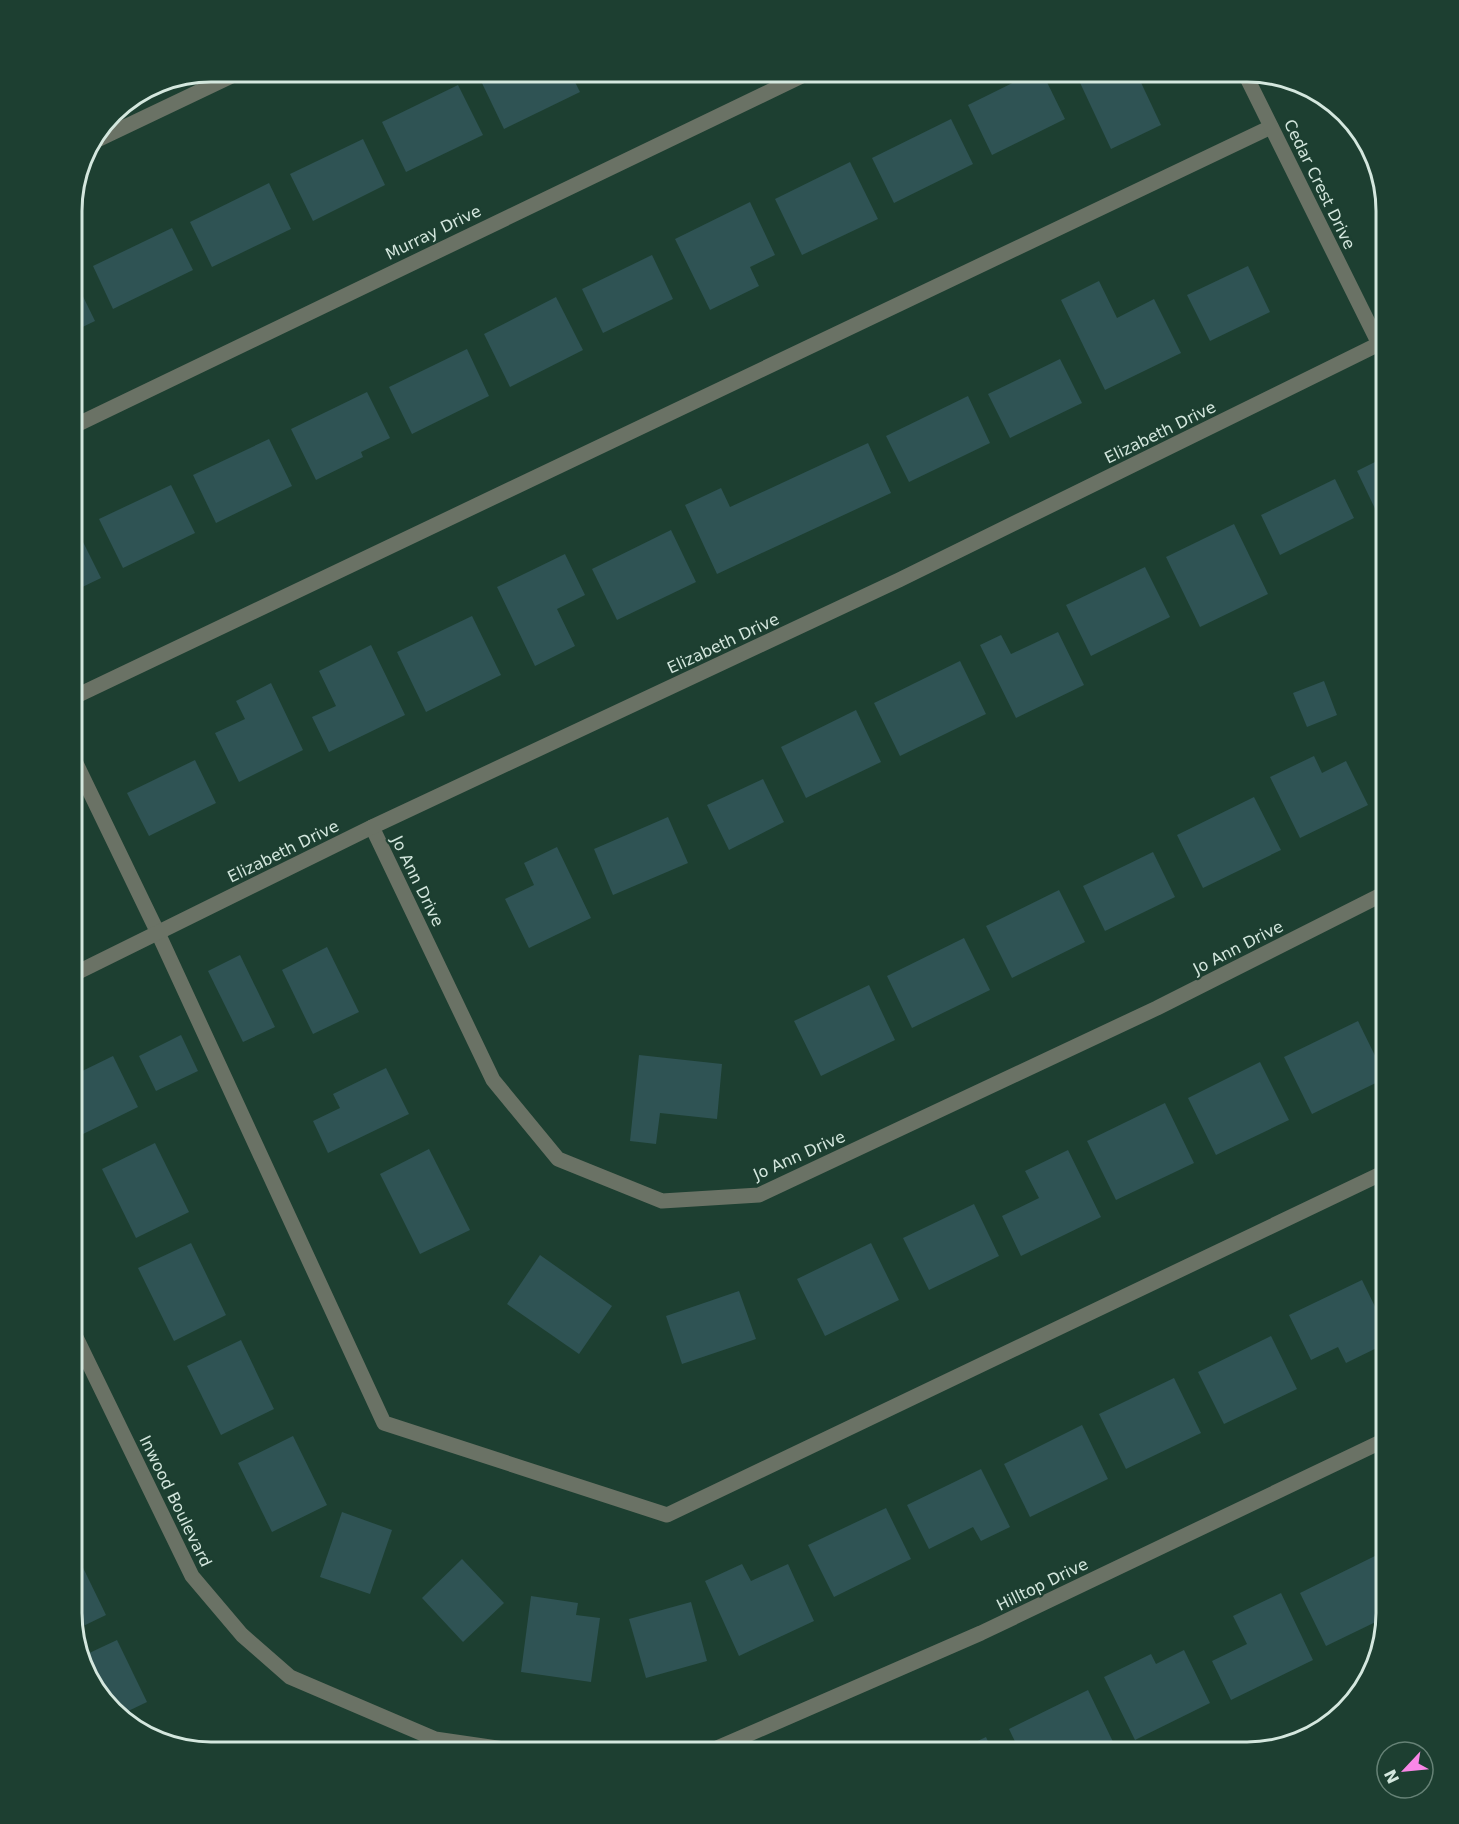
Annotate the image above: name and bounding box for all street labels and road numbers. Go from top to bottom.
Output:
street label: Cedar Crest Drive [1280,116,1359,252]
street label: Murray Drive [382,201,484,264]
street label: Elizabeth Drive [1102,397,1219,468]
street label: Elizabeth Drive [664,609,782,678]
street label: Elizabeth Drive [225,816,342,887]
street label: Jo Ann Drive [387,832,448,930]
street label: Jo Ann Drive [1189,917,1286,979]
street label: Jo Ann Drive [749,1127,848,1185]
street label: Inwood Boulevard [136,1432,216,1570]
street label: Hilltop Drive [993,1554,1091,1615]

